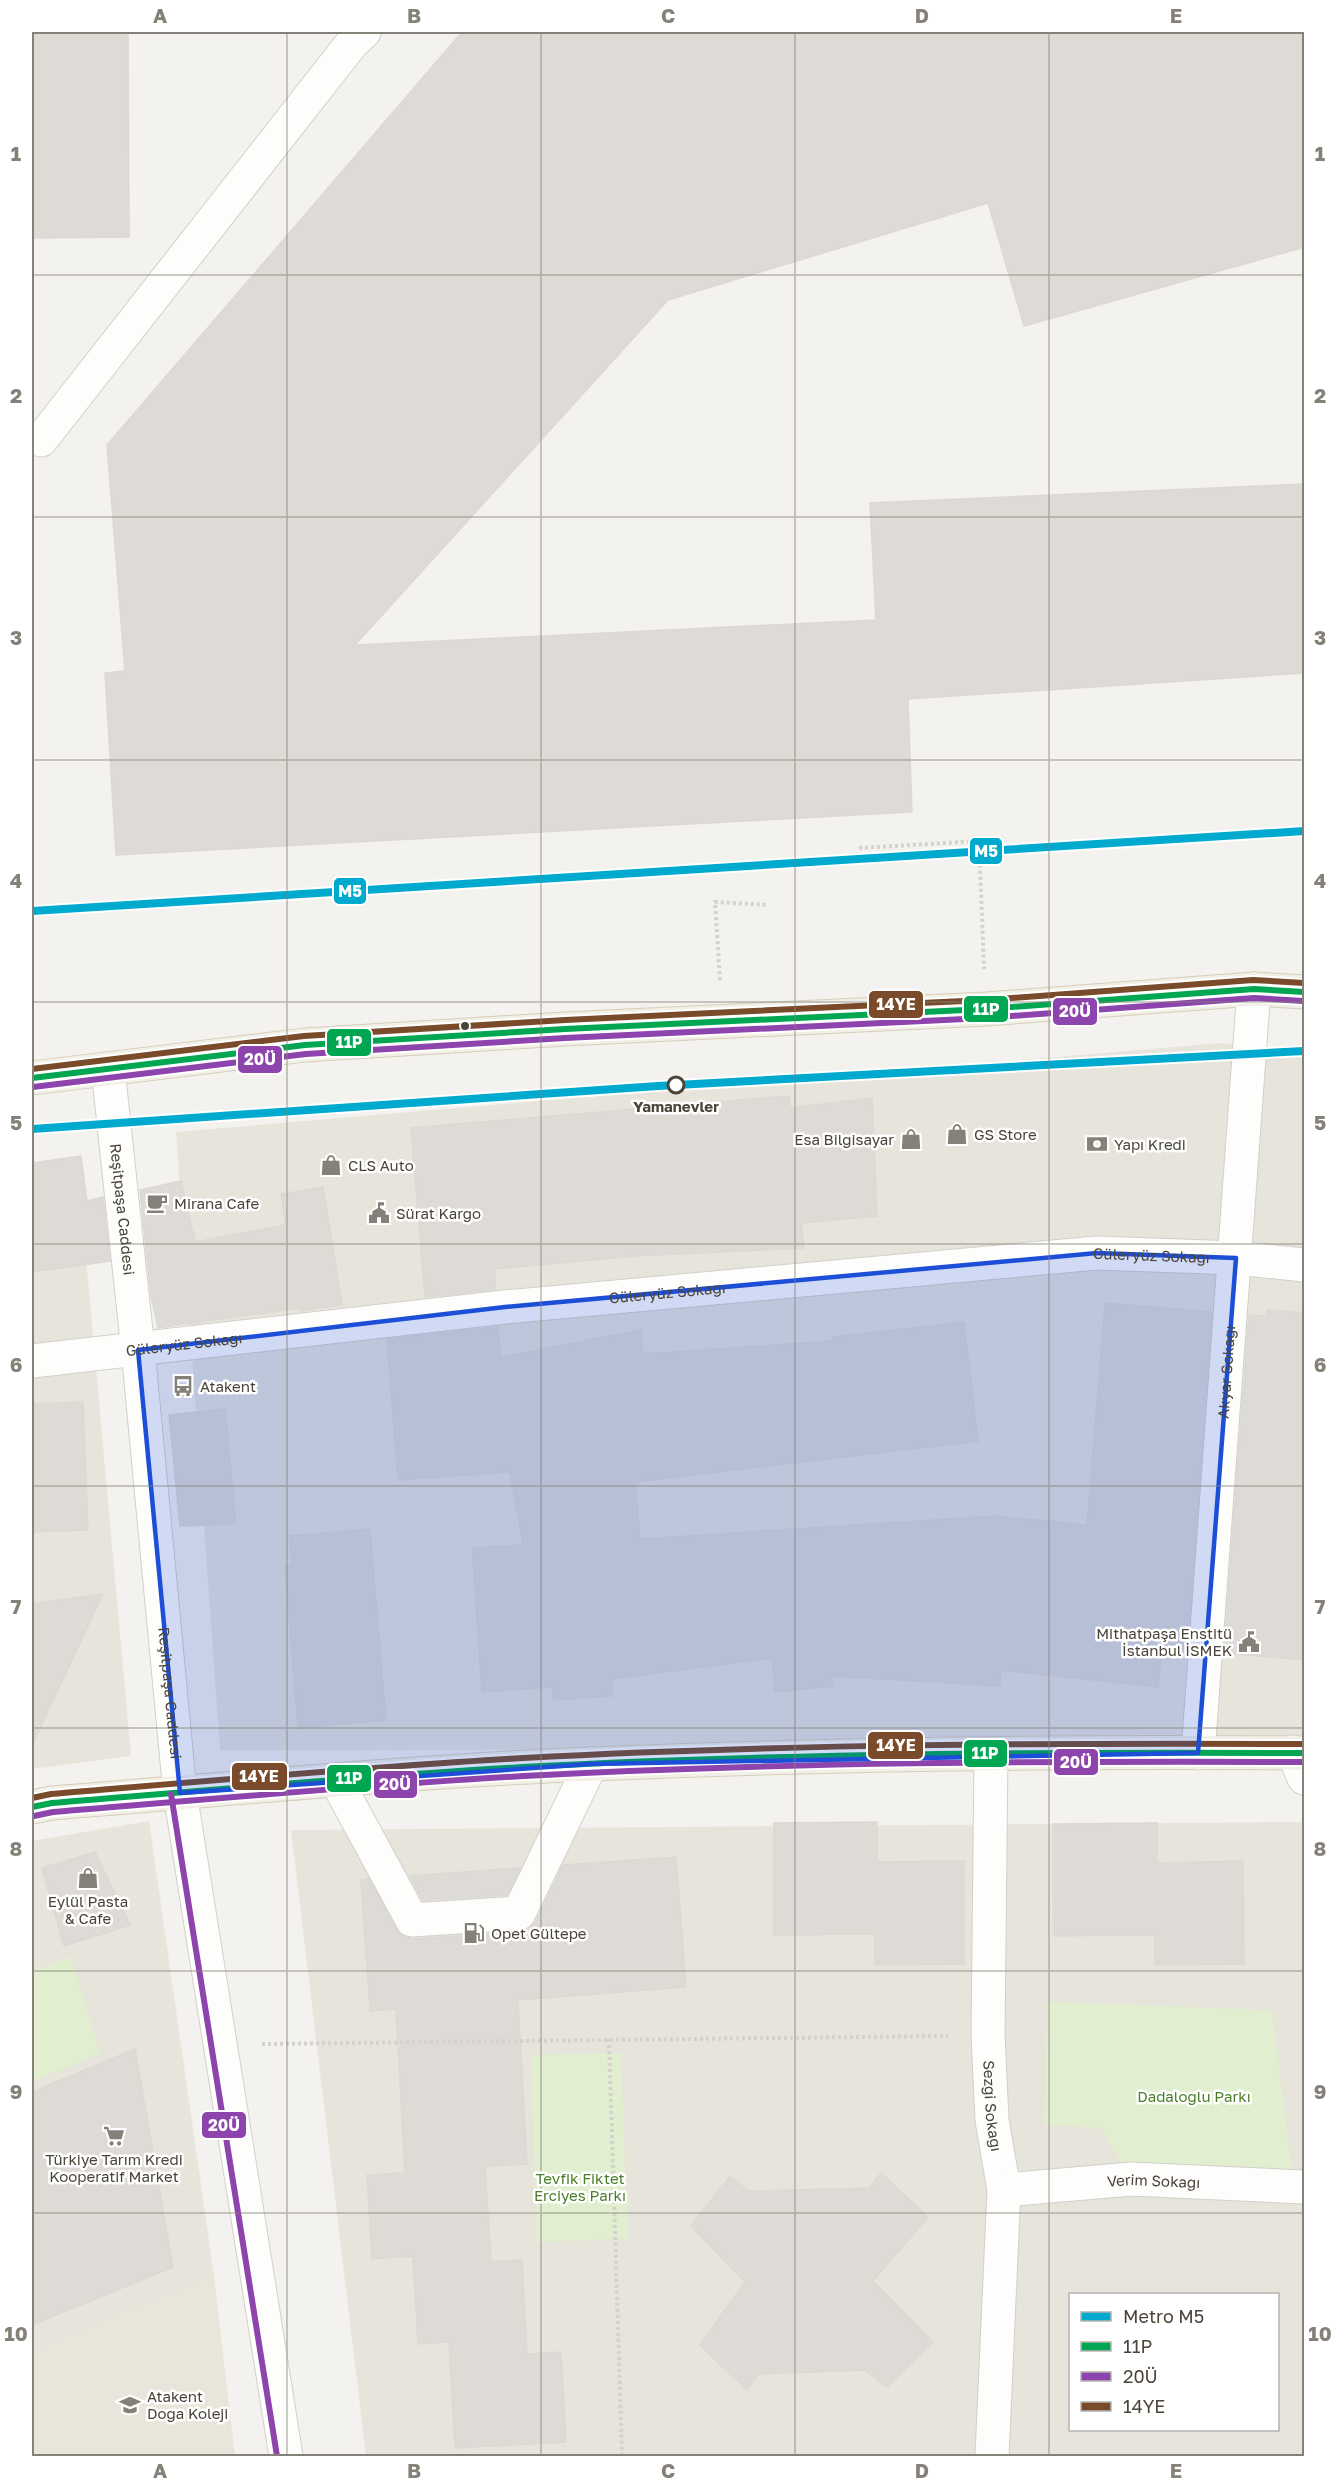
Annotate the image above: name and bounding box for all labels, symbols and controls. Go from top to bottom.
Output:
text: A [153,3,167,27]
text: B [407,3,421,27]
text: C [661,3,675,27]
text: D [915,3,929,27]
text: E [1170,3,1182,27]
text: 1 [11,141,21,165]
text: 1 [1315,141,1325,165]
text: 2 [10,383,22,407]
text: 2 [1314,383,1326,407]
text: 3 [10,625,22,649]
text: 3 [1314,625,1326,649]
line badge: M5 [969,837,1003,865]
text: M5 [974,841,998,861]
text: 4 [10,868,22,892]
text: 4 [1314,868,1326,892]
line badge: M5 [333,877,367,905]
text: M5 [338,881,362,901]
line badge: 14YE [868,990,924,1019]
text: 14YE [876,994,916,1014]
line badge: 11P [963,995,1009,1023]
line badge: 20Ü [1052,997,1098,1026]
text: 11P [972,999,1000,1019]
text: 20Ü [1059,1001,1091,1021]
unlabelled marker [459,1020,471,1032]
line badge: 11P [326,1028,372,1057]
text: 11P [335,1032,363,1052]
line badge: 20Ü [237,1045,283,1074]
text: 20Ü [244,1049,276,1069]
marker: Yamanevler [667,1076,685,1094]
place label: Yamanevler [633,1097,719,1115]
text: 5 [10,1110,22,1134]
text: 5 [1314,1110,1326,1134]
shop icon: GS Store [945,1122,969,1146]
place label: GS Store [974,1125,1037,1143]
shop icon: Esa Bilgisayar [899,1127,923,1151]
place label: Esa Bilgisayar [794,1130,894,1148]
bank icon: Yapı Kredi [1085,1132,1109,1156]
place label: Yapı Kredi [1114,1135,1186,1153]
street label: Reşitpaşa Caddesi [107,1142,139,1276]
shop icon: CLS Auto [319,1153,343,1177]
place label: CLS Auto [348,1156,414,1174]
cafe icon: Mirana Cafe [145,1191,169,1215]
place label: Mirana Cafe [174,1194,260,1212]
public building icon: Sürat Kargo [367,1201,391,1225]
place label: Sürat Kargo [396,1204,481,1222]
street label: Güleryüz Sokağı [1093,1244,1210,1266]
street label: Güleryüz Sokağı [608,1278,726,1306]
street label: Akyar Sokağı [1214,1325,1238,1419]
street label: Güleryüz Sokağı [125,1328,243,1359]
text: 6 [10,1352,22,1376]
text: 6 [1314,1352,1326,1376]
bus stop icon: Atakent [171,1374,195,1398]
place label: Atakent [200,1377,256,1395]
text: 7 [11,1594,22,1618]
text: 7 [1315,1594,1326,1618]
place label: Mithatpaşa Enstitü İstanbul İSMEK [1096,1624,1232,1659]
street label: Reşitpaşa Caddesi [155,1626,186,1760]
public building icon: Mithatpaşa Enstitü İstanbul İSMEK [1237,1630,1261,1654]
line badge: 14YE [867,1731,924,1760]
text: 14YE [876,1735,916,1755]
line badge: 11P [963,1739,1008,1768]
text: 11P [971,1743,999,1763]
line badge: 20Ü [1053,1748,1099,1776]
text: 20Ü [1060,1752,1092,1772]
line badge: 14YE [231,1762,288,1791]
line badge: 11P [326,1764,372,1793]
text: 14YE [239,1766,279,1786]
text: 11P [335,1768,363,1788]
line badge: 20Ü [373,1770,418,1799]
text: 20Ü [379,1774,411,1794]
text: 8 [10,1836,22,1860]
text: 8 [1314,1836,1326,1860]
shop icon: Eylül Pasta & Cafe [76,1866,100,1890]
place label: Eylül Pasta & Cafe [48,1892,128,1927]
fuel station icon: Opet Gültepe [462,1921,486,1945]
place label: Opet Gültepe [491,1924,587,1942]
street label: Sezgi Sokağı [980,2060,1006,2153]
text: 9 [10,2079,22,2103]
text: 9 [1314,2079,1326,2103]
park label: Dadaloğlu Parkı [1137,2087,1251,2105]
line badge: 20Ü [201,2111,247,2139]
text: 20Ü [208,2115,240,2135]
supermarket icon: Türkiye Tarım Kredi Kooperatif Market [102,2124,126,2148]
place label: Türkiye Tarım Kredi Kooperatif Market [45,2150,183,2185]
park label: Tevfik Fiktet Erciyes Parkı [534,2169,626,2204]
street label: Verim Sokağı [1106,2170,1201,2191]
legend [1069,2293,1279,2431]
text: Metro M5 [1123,2305,1204,2327]
text: 10 [4,2321,28,2345]
text: 10 [1308,2321,1332,2345]
text: 11P [1123,2335,1152,2357]
text: 20Ü [1123,2365,1158,2387]
place label: Atakent Doğa Koleji [147,2387,228,2422]
school or university icon: Atakent Doğa Koleji [118,2393,142,2417]
text: 14YE [1123,2395,1165,2417]
text: A [153,2458,167,2482]
text: B [407,2458,421,2482]
text: C [661,2458,675,2482]
text: D [915,2458,929,2482]
text: E [1170,2458,1182,2482]

